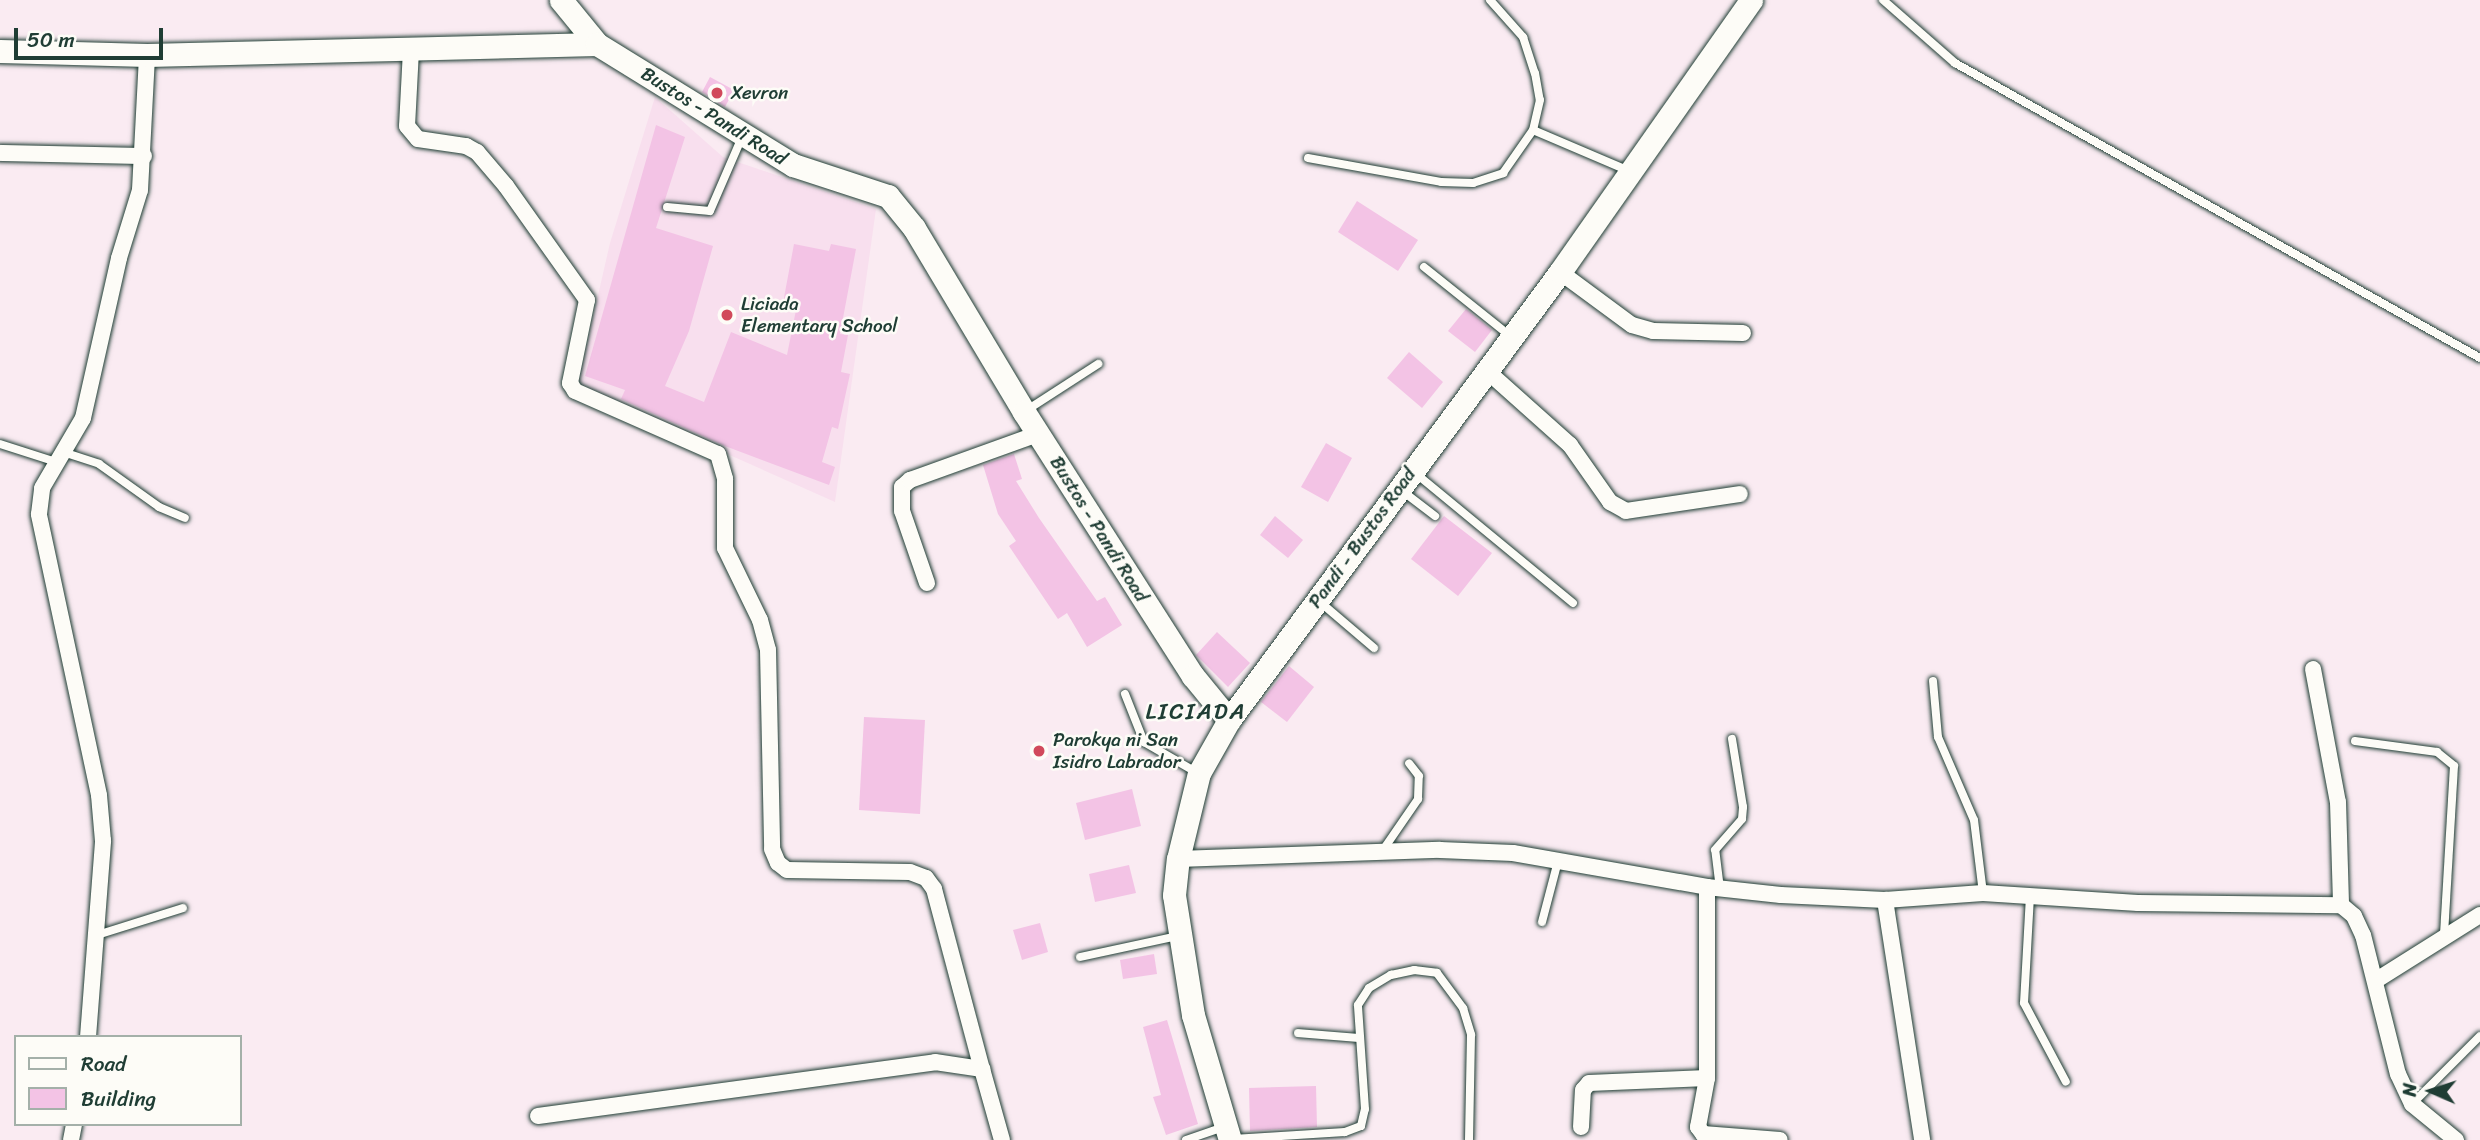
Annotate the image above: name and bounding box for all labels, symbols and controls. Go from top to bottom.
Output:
scale bar [18,14,166,58]
text: 50 m [27,21,75,59]
street label: Bustos - Pandi Road [637,62,791,170]
place label: Xevron [731,82,788,104]
marker: Xevron [709,85,725,101]
place label: Liciada Elementary School [741,293,898,337]
marker: Liciada Elementary School [719,307,735,323]
street label: Bustos - Pandi Road [1045,452,1153,606]
street label: Pandi - Bustos Road [1304,464,1420,612]
district label: LICIADA [1147,698,1245,726]
place label: Parokya ni San Isidro Labrador [1053,729,1180,773]
marker: Parokya ni San Isidro Labrador [1031,743,1047,759]
legend [14,1035,242,1126]
text: Road [81,1045,126,1083]
north arrow [2396,1056,2466,1126]
text: Building [81,1080,156,1118]
text: N [2393,1082,2426,1097]

